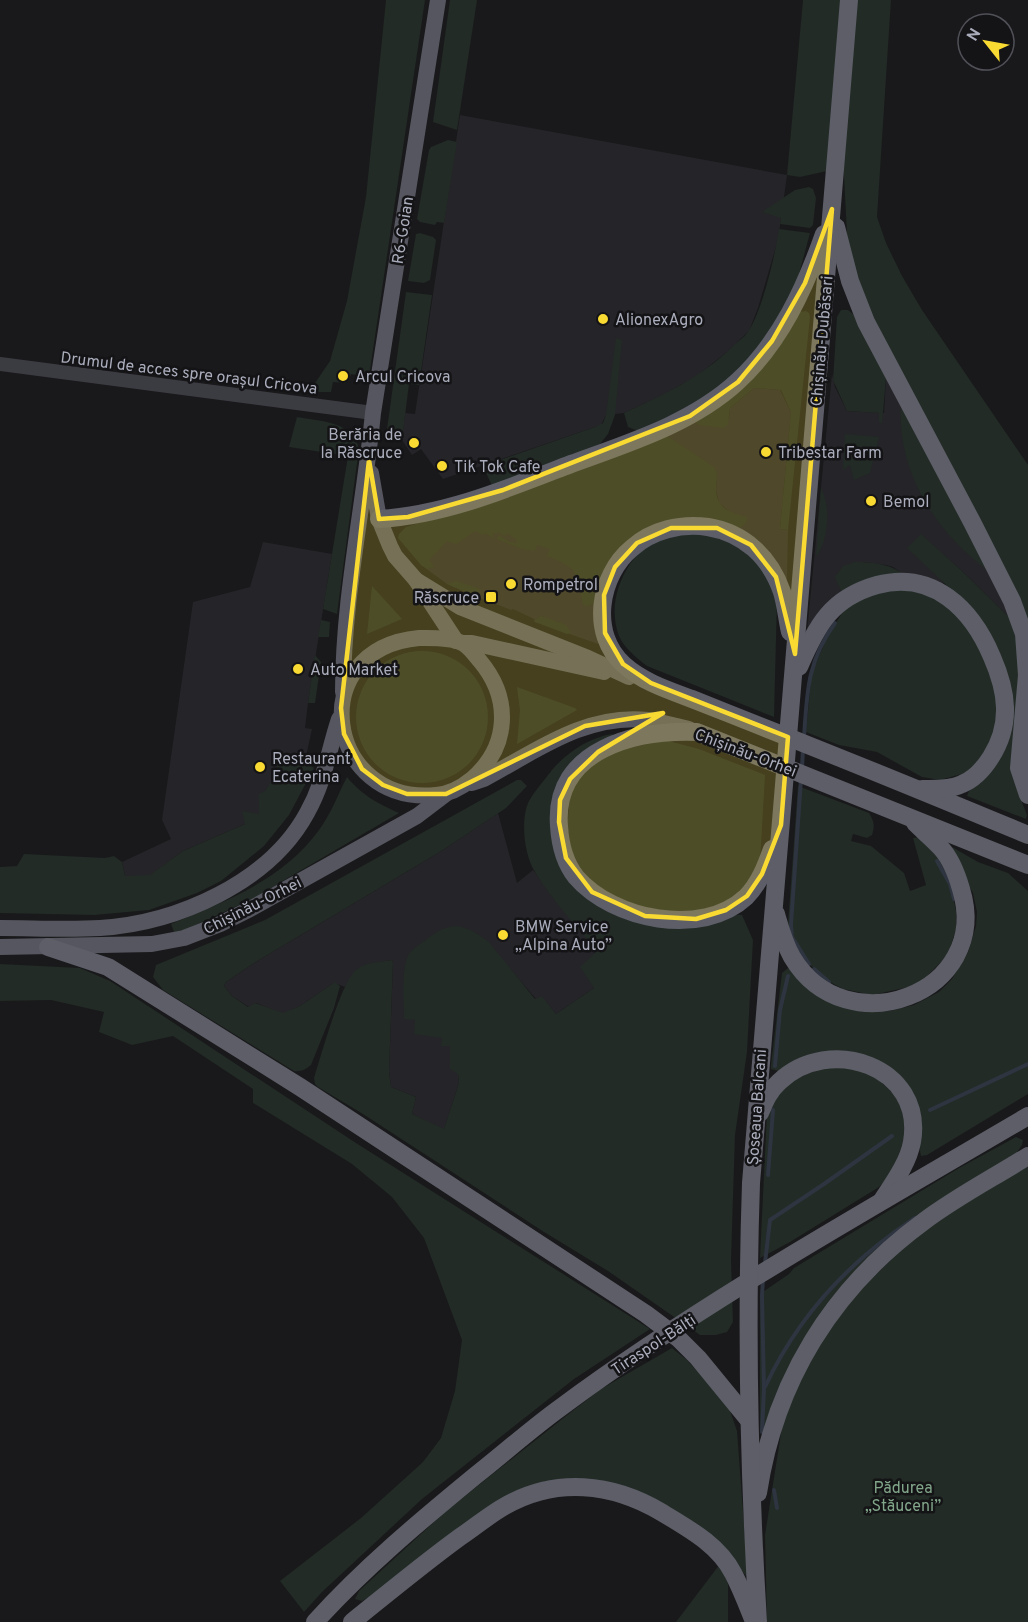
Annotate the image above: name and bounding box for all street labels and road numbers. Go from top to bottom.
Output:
street label: R6-Goian [389,195,419,266]
street label: Chișinău-Dubăsari [807,275,839,407]
street label: Drumul de acces spre orașul Cricova [59,348,318,400]
street label: Chișinău-Orhei [691,725,799,782]
street label: Chișinău-Orhei [200,873,305,940]
street label: Șoseaua Balcani [744,1048,772,1166]
street label: Tiraspol-Bălți [608,1311,700,1380]

